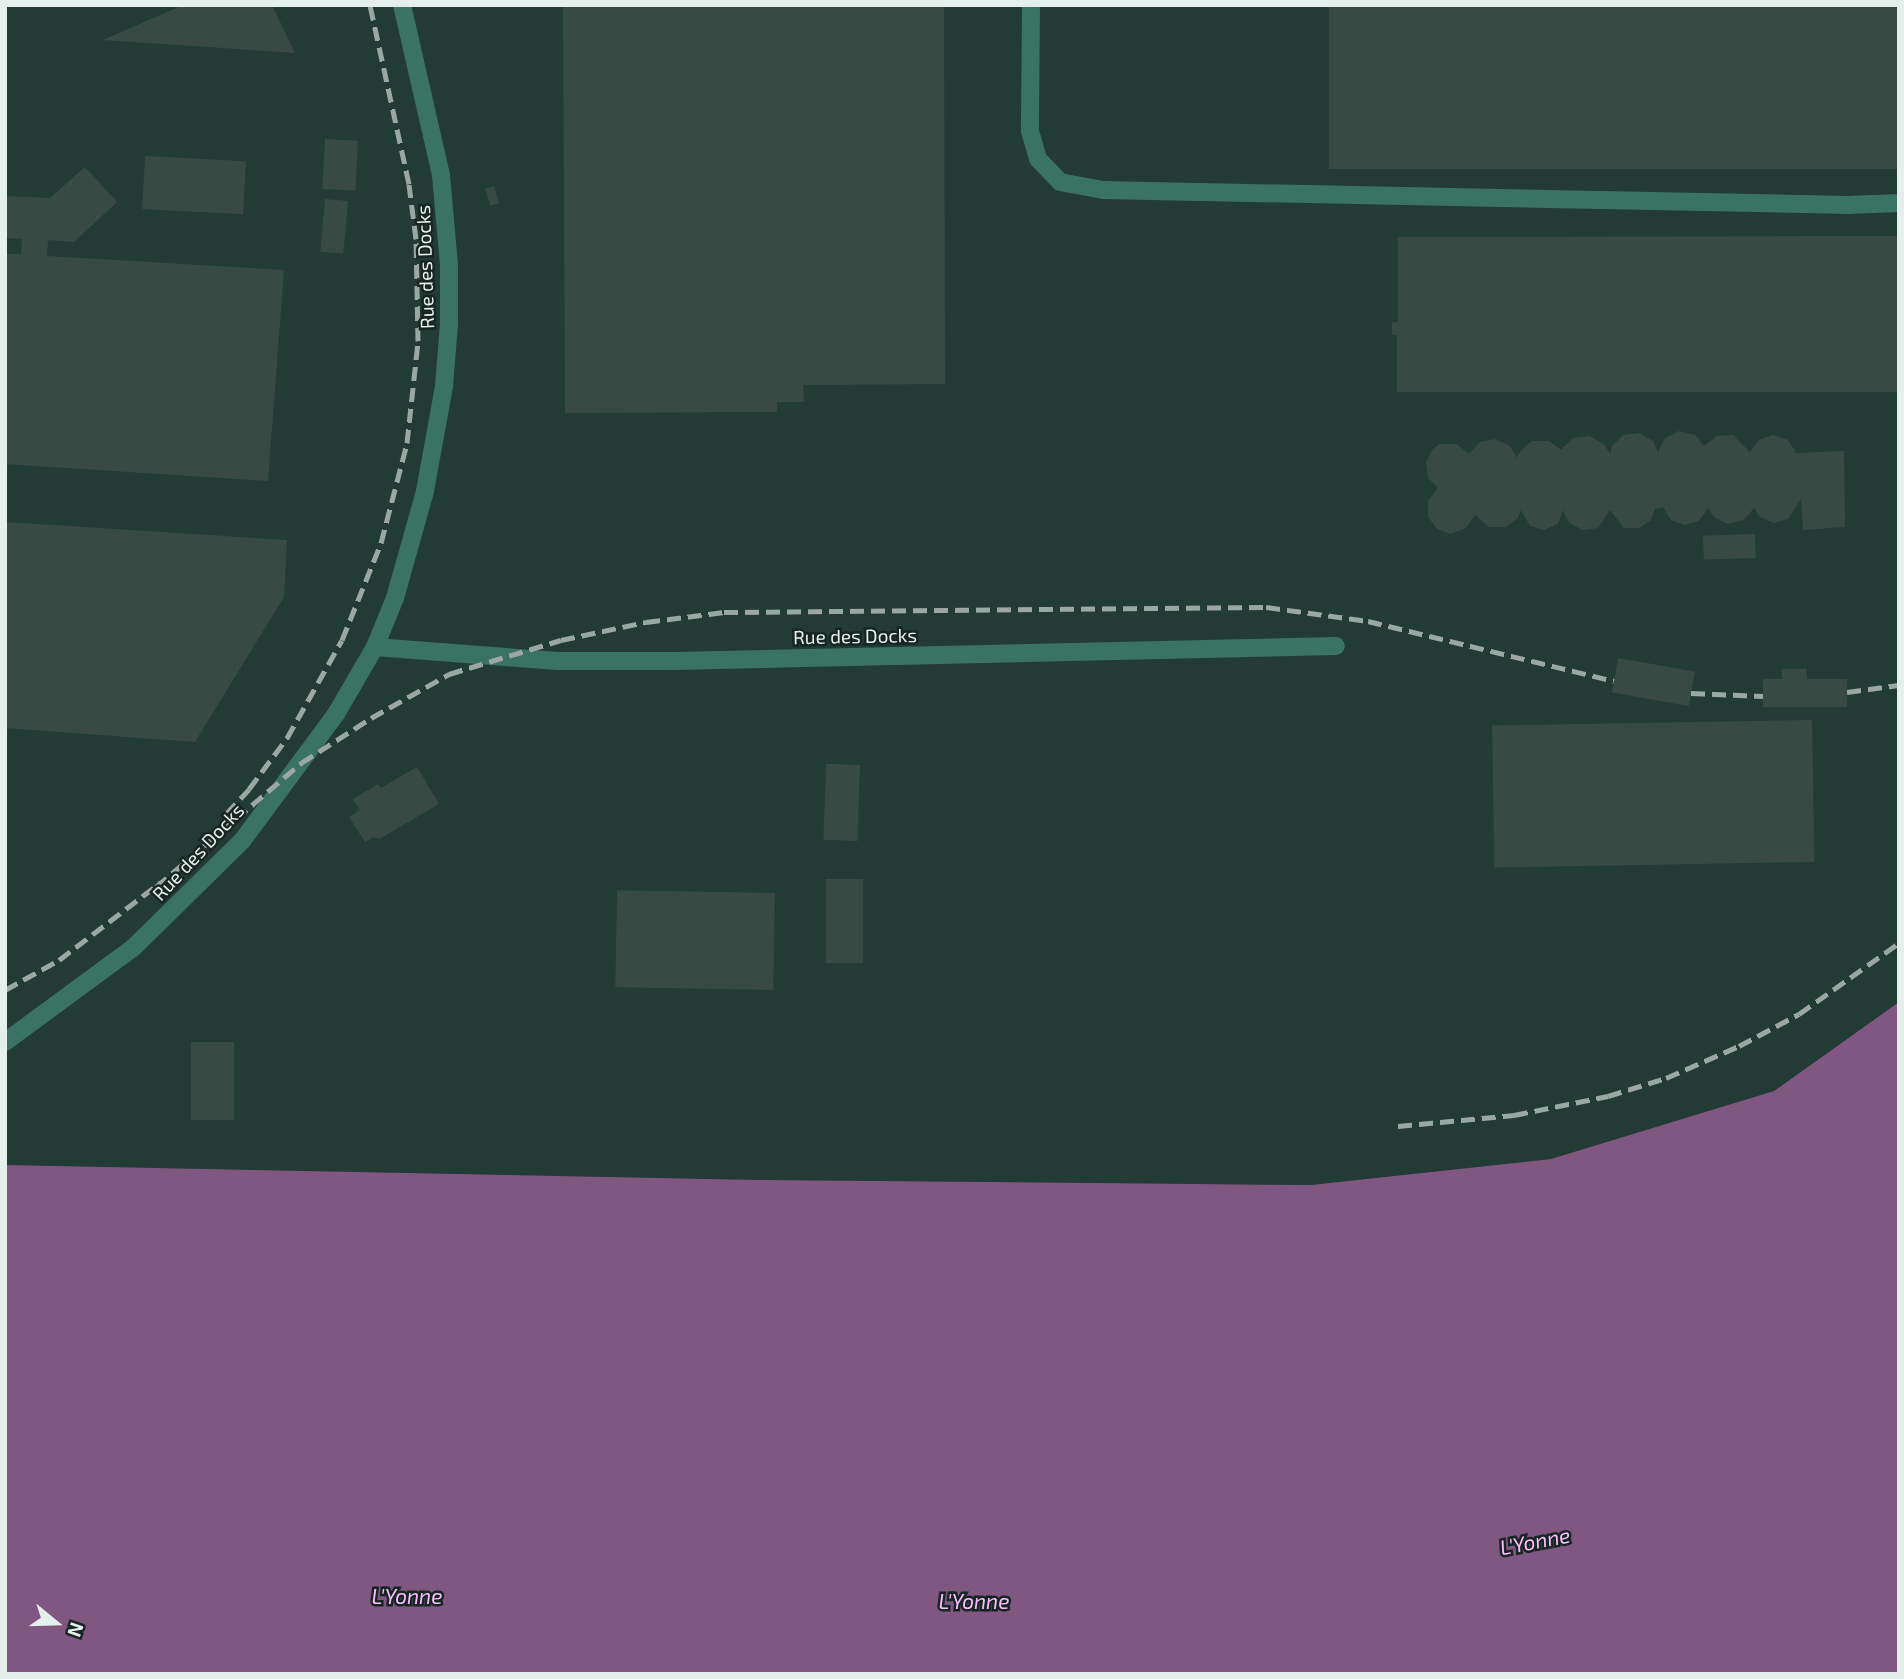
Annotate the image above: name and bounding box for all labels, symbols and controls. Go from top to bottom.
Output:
street label: Rue des Docks [411,205,439,329]
street label: Rue des Docks [793,624,917,648]
street label: Rue des Docks [147,799,249,905]
water label: L'Yonne [1498,1522,1572,1560]
water label: L'Yonne [371,1583,443,1609]
north arrow [21,1588,91,1658]
water label: L'Yonne [938,1588,1010,1614]
text: N [63,1620,89,1640]

